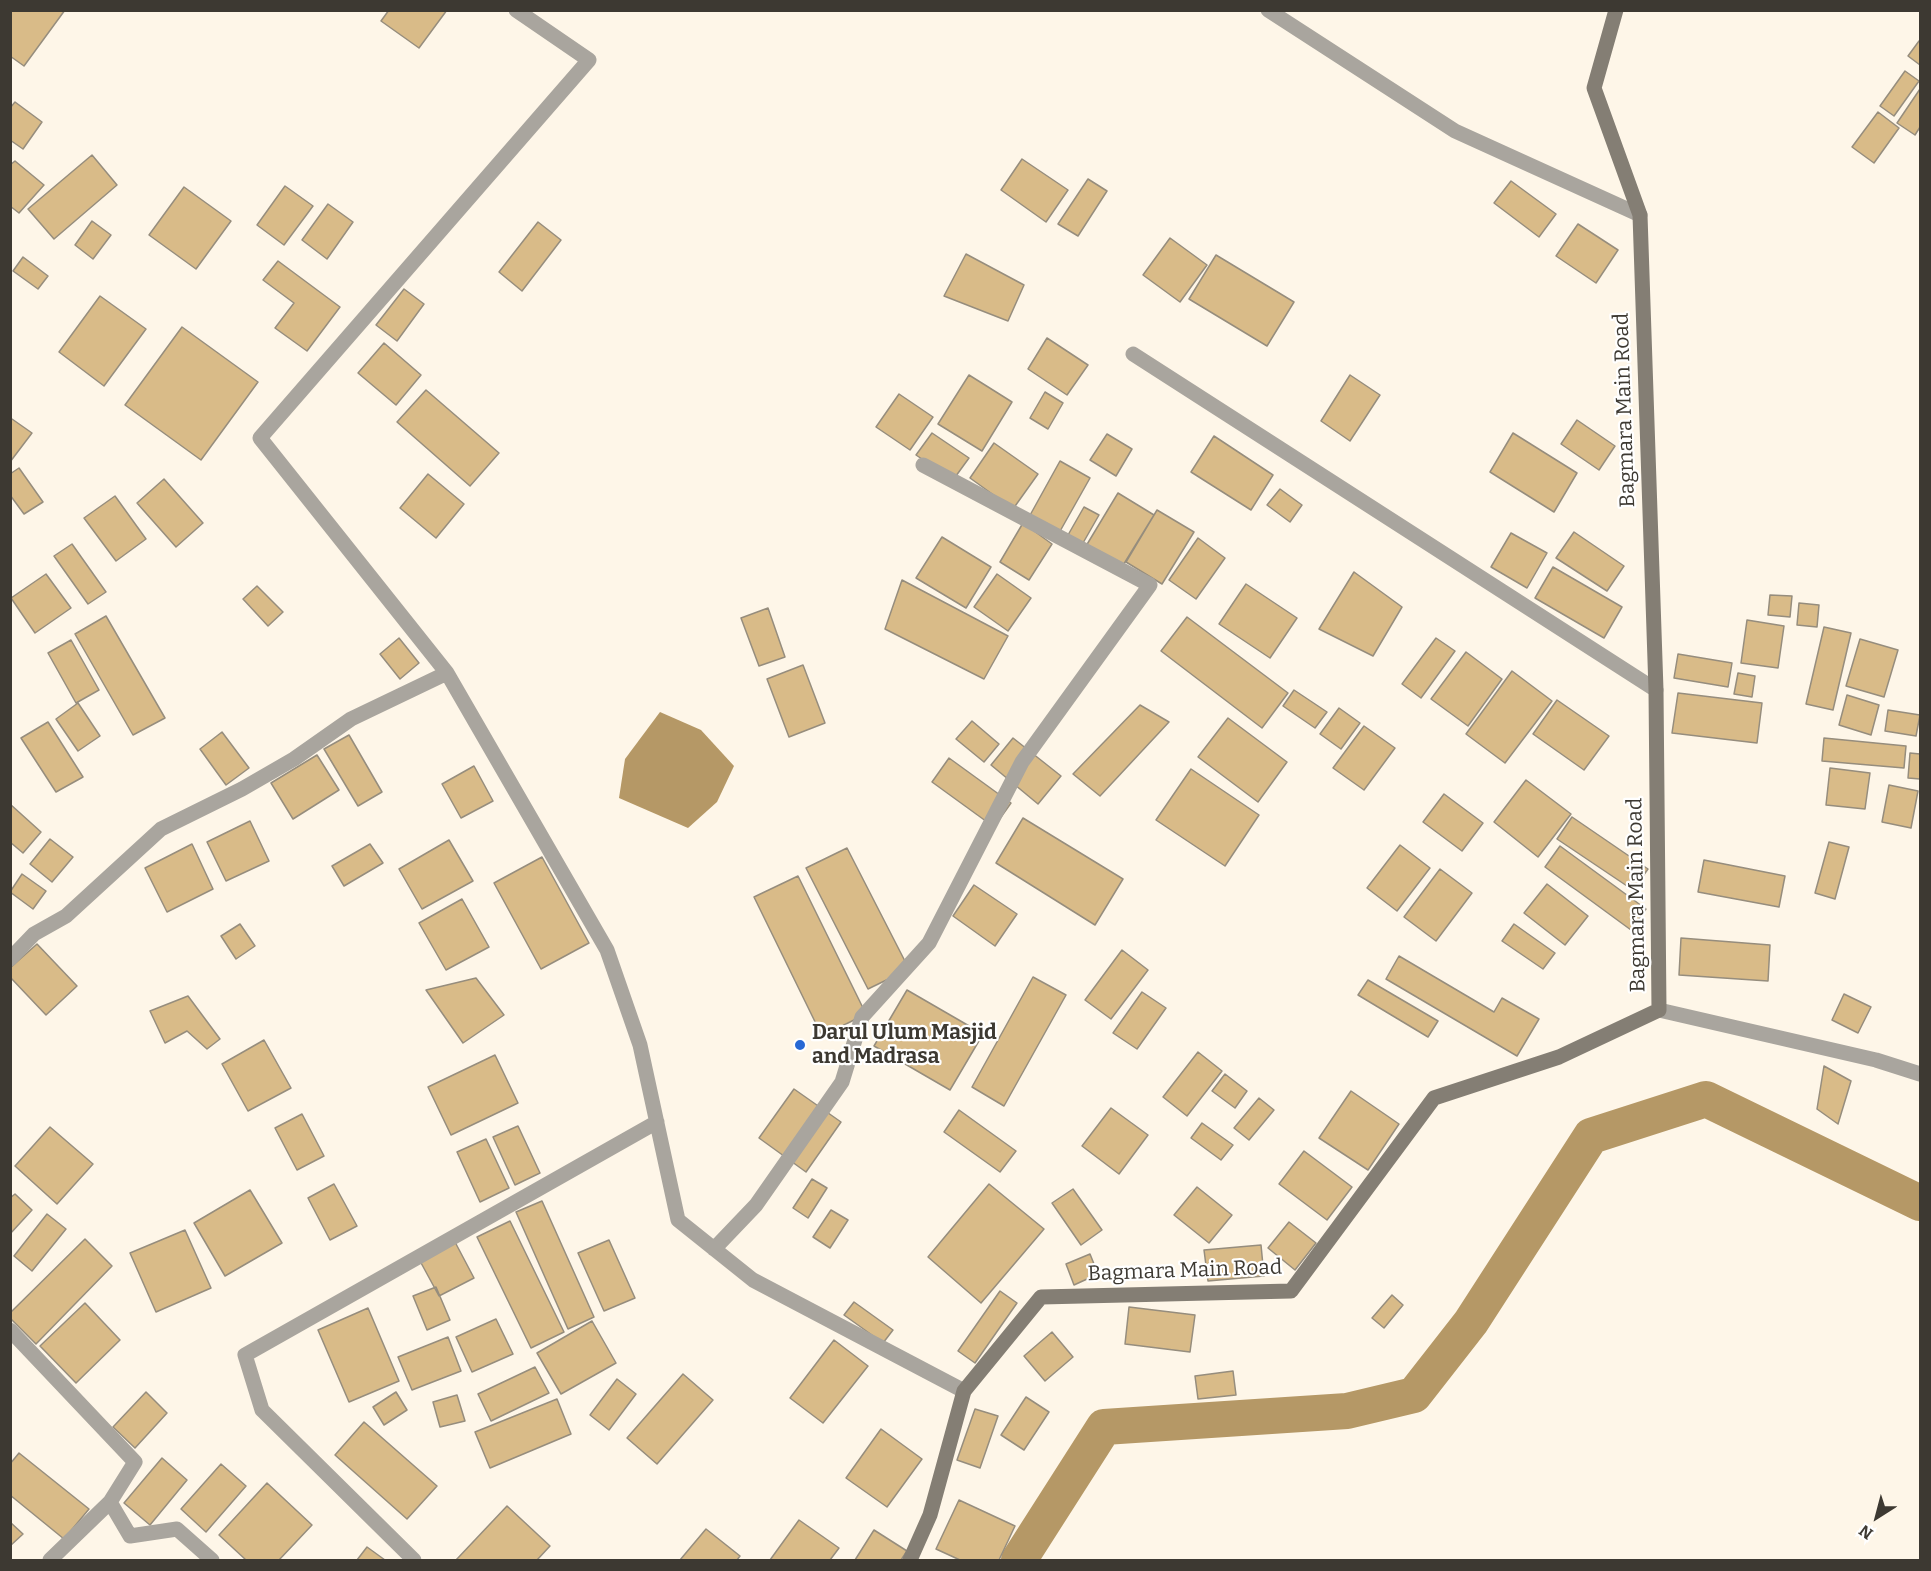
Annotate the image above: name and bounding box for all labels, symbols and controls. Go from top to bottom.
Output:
street label: Bagmara Main Road [1609,312,1641,508]
street label: Bagmara Main Road [1623,797,1651,993]
place label: Darul Ulum Masjid and Madrasa [812,1020,997,1070]
marker: Darul Ulum Masjid and Madrasa [793,1038,807,1052]
street label: Bagmara Main Road [1087,1255,1283,1287]
north arrow [1847,1487,1907,1547]
text: N [1856,1521,1877,1543]

